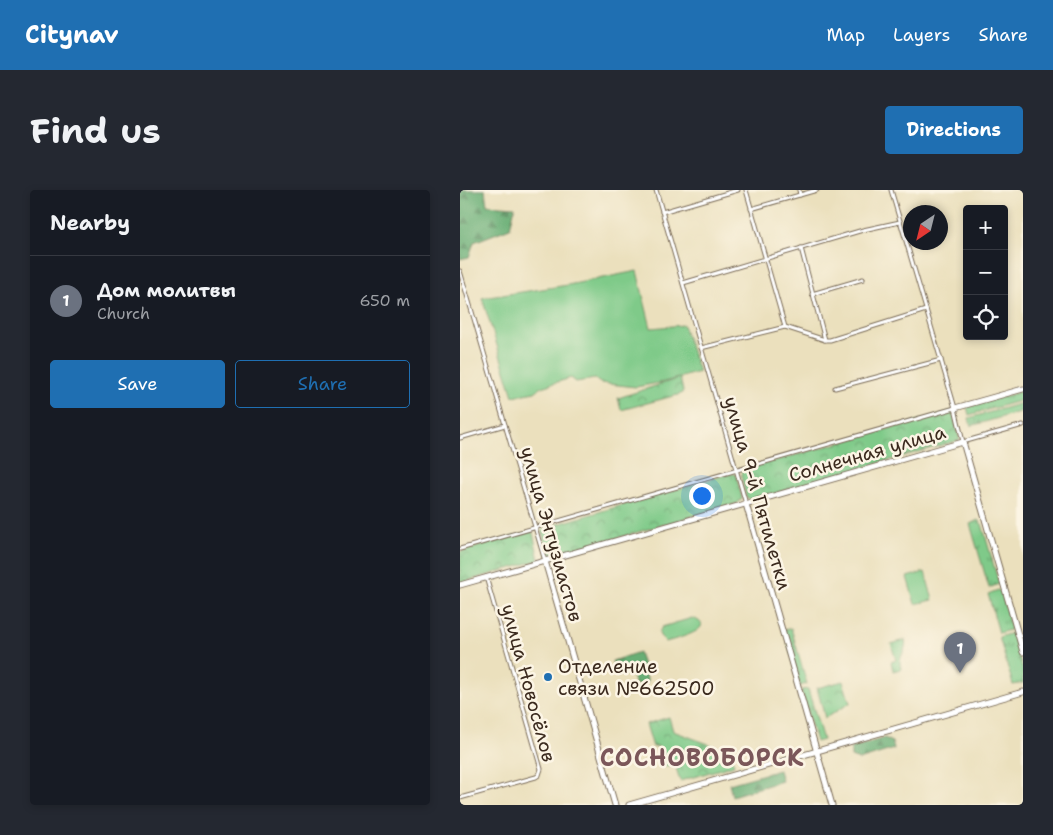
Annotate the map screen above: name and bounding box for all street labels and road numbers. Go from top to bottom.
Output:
street label: улица 9-й Пятилетки [718,393,797,593]
street label: Солнечная улица [786,419,949,488]
street label: улица Энтузиастов [515,444,588,624]
street label: улица Новосёлов [495,601,562,765]

